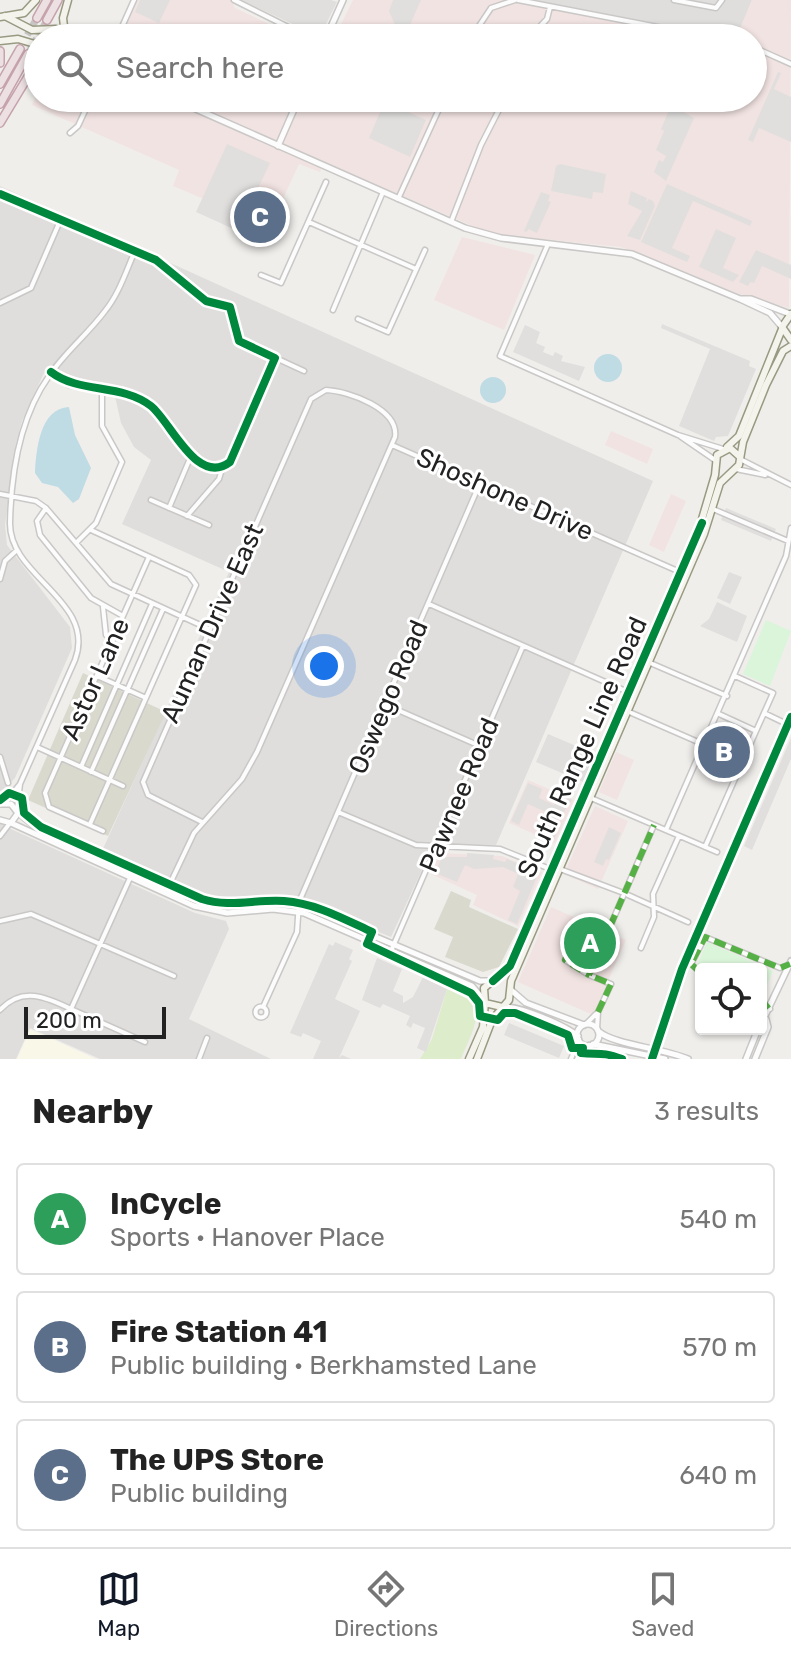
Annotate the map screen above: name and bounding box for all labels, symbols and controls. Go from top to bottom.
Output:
search box [24,24,767,112]
icon: search [52,46,96,90]
text: Search here [116,50,284,86]
pin: C [234,187,286,247]
street label: Shoshone Drive [412,442,598,547]
street label: Auman Drive East [155,519,270,728]
street label: South Range Line Road [511,612,654,882]
street label: Astor Lane [55,613,136,745]
street label: Oswego Road [342,616,435,779]
your location [304,646,344,686]
street label: Pawnee Road [413,713,506,877]
pin: B [698,722,750,782]
pin: A [564,913,616,973]
map controls [695,963,767,1035]
button: locate [695,963,767,1035]
scale bar [24,1003,166,1039]
text: 200 m [36,1007,102,1034]
text: Nearby [32,1091,153,1132]
text: 3 results [654,1096,759,1127]
text: InCycle [110,1186,221,1222]
text: A [51,1204,69,1235]
text: 540 m [679,1204,757,1235]
text: Sports · Hanover Place [110,1222,385,1253]
text: Fire Station 41 [110,1314,328,1350]
text: B [51,1332,69,1363]
text: 570 m [682,1332,757,1363]
text: Public building · Berkhamsted Lane [110,1350,537,1381]
text: The UPS Store [110,1442,324,1478]
text: C [51,1460,69,1491]
text: 640 m [679,1460,757,1491]
text: Public building [110,1478,288,1509]
tab: Map [97,1567,141,1642]
tab: Directions [334,1567,438,1642]
tab: Saved [632,1567,694,1642]

